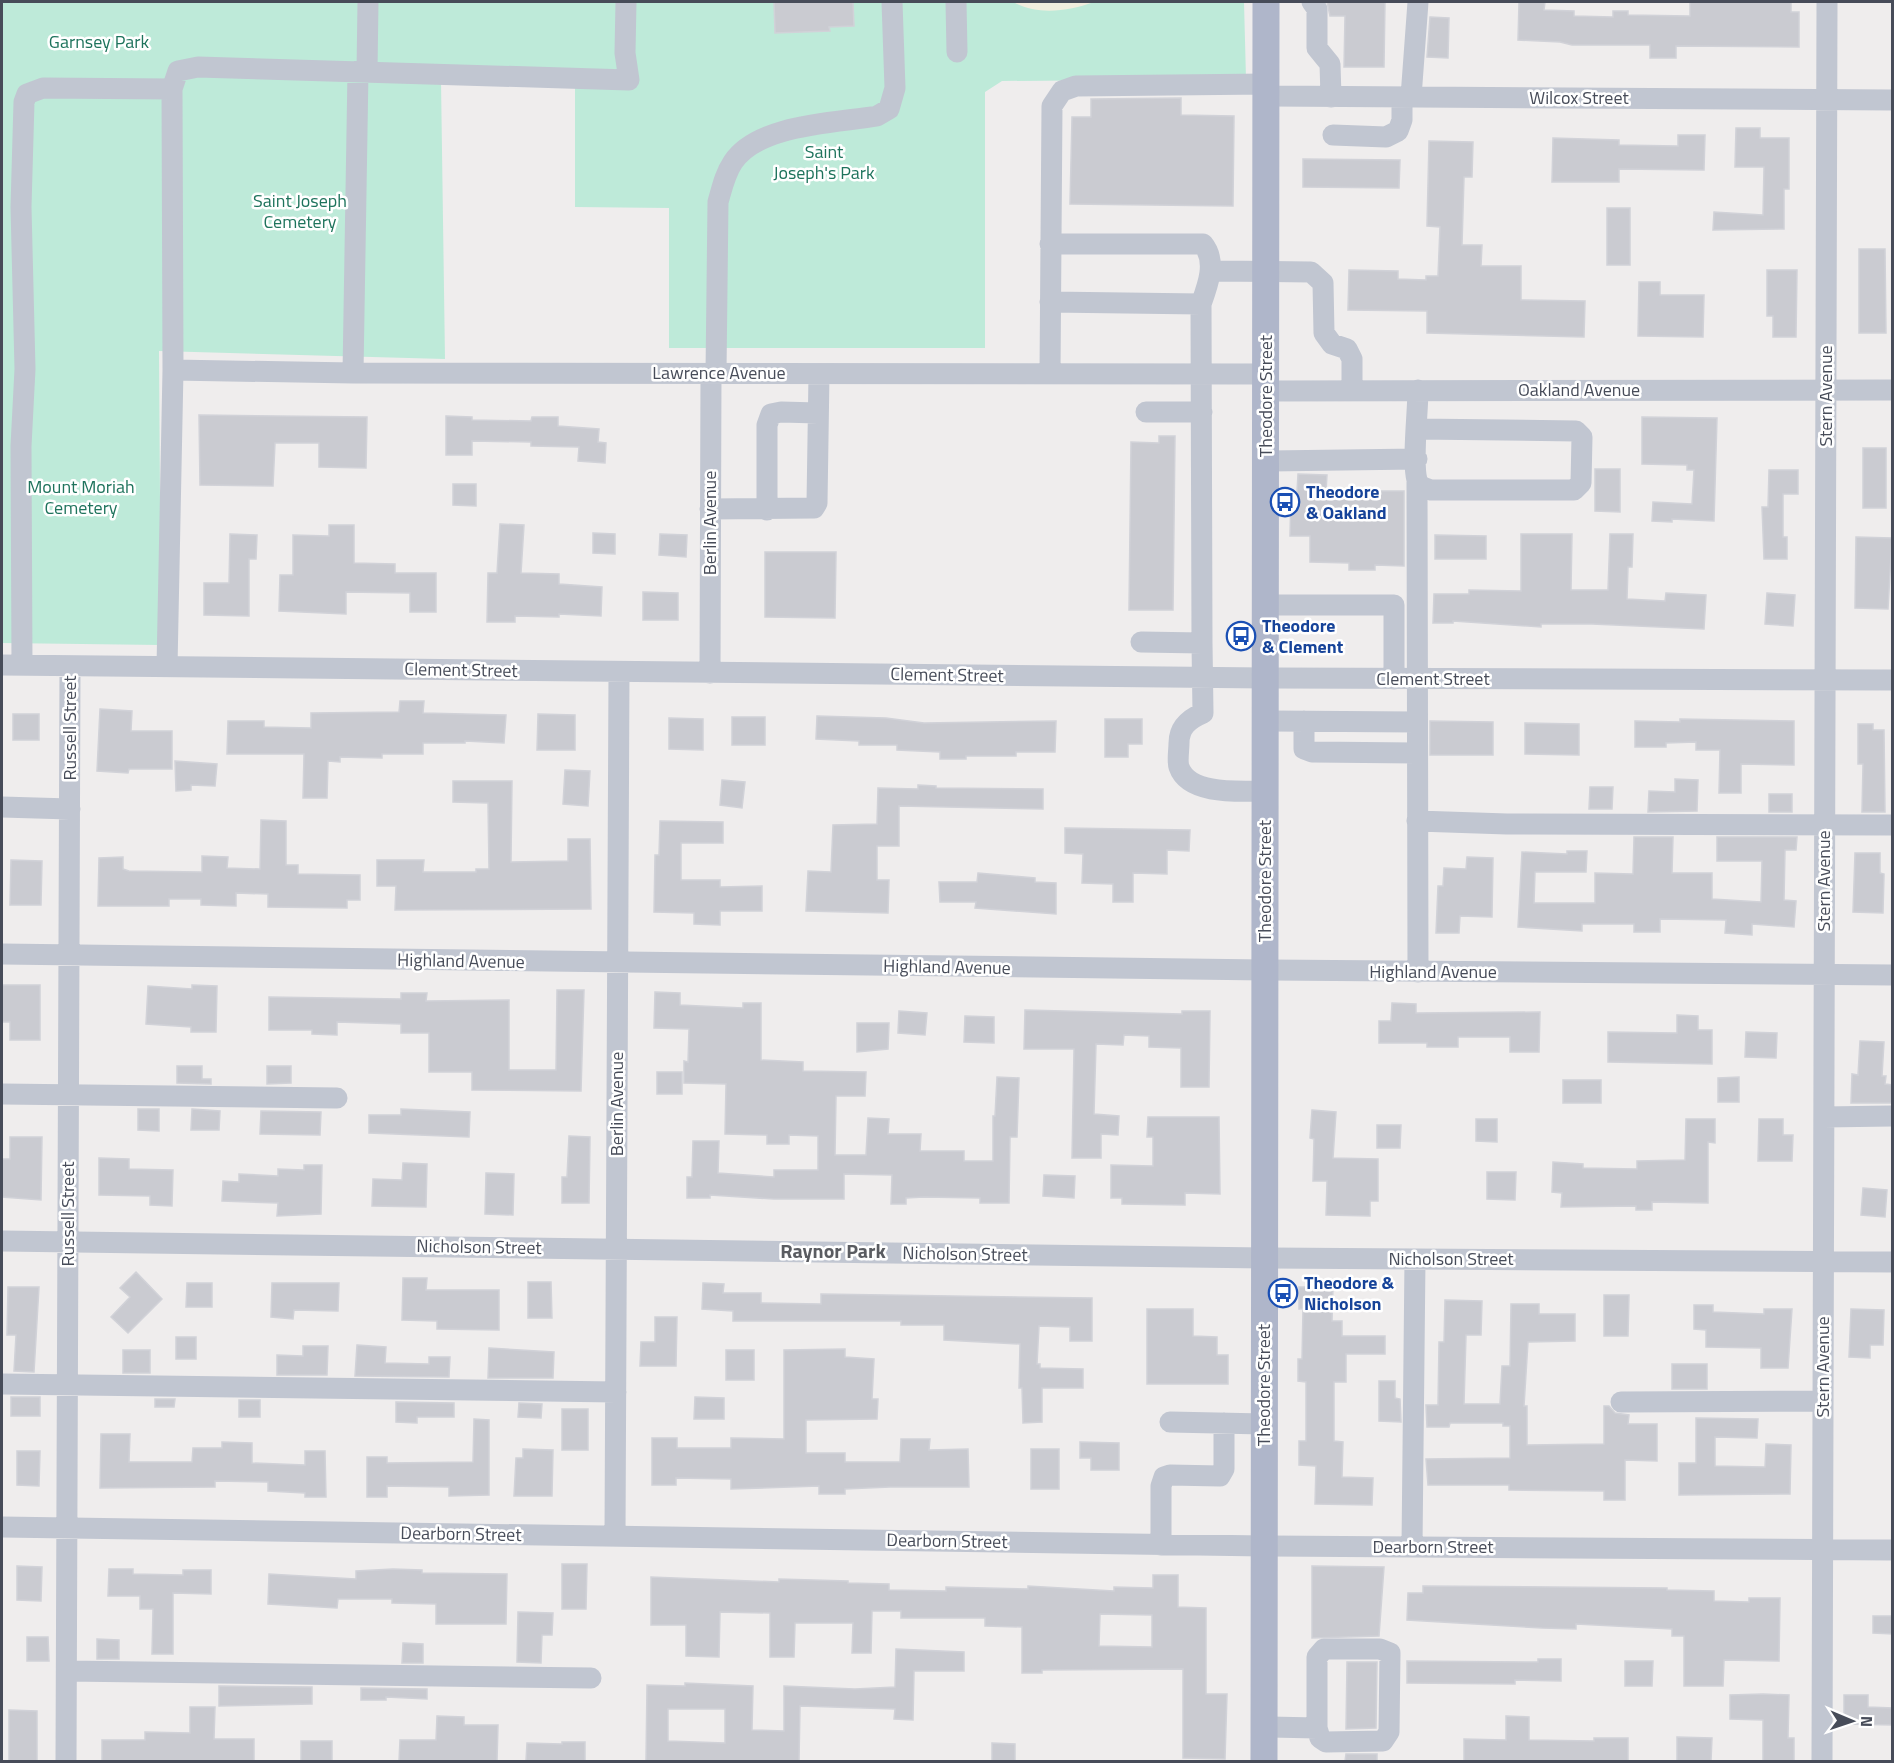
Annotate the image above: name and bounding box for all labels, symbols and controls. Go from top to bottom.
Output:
park label: Garnsey Park [49,28,150,55]
street label: Wilcox Street [1529,84,1629,111]
park label: Saint Joseph's Park [773,138,875,186]
park label: Saint Joseph Cemetery [253,187,347,235]
street label: Theodore Street [1252,334,1279,457]
street label: Stern Avenue [1812,345,1839,447]
street label: Lawrence Avenue [652,359,786,386]
street label: Oakland Avenue [1518,376,1640,403]
street label: Berlin Avenue [696,471,723,575]
park label: Mount Moriah Cemetery [27,473,135,521]
place label: Theodore & Oakland [1306,478,1387,526]
bus stop icon: Theodore & Oakland [1269,486,1301,518]
place label: Theodore & Clement [1262,612,1344,660]
bus stop icon: Theodore & Clement [1225,620,1257,652]
street label: Clement Street [404,655,519,684]
street label: Clement Street [890,660,1005,689]
street label: Clement Street [1376,665,1490,692]
street label: Russell Street [56,675,83,781]
street label: Theodore Street [1251,819,1278,942]
street label: Stern Avenue [1810,830,1837,932]
street label: Highland Avenue [397,946,525,975]
street label: Highland Avenue [883,952,1011,981]
street label: Highland Avenue [1369,958,1497,985]
street label: Berlin Avenue [603,1052,630,1156]
street label: Russell Street [54,1161,81,1267]
street label: Nicholson Street [416,1232,543,1261]
district label: Raynor Park [780,1235,886,1266]
street label: Nicholson Street [902,1239,1029,1268]
street label: Nicholson Street [1388,1245,1514,1272]
place label: Theodore & Nicholson [1304,1269,1394,1317]
bus stop icon: Theodore & Nicholson [1267,1277,1299,1309]
street label: Stern Avenue [1809,1316,1836,1418]
street label: Theodore Street [1250,1323,1277,1446]
street label: Dearborn Street [400,1519,522,1548]
street label: Dearborn Street [886,1526,1008,1555]
street label: Dearborn Street [1372,1533,1494,1560]
north arrow [1822,1691,1882,1751]
text: N [1855,1716,1879,1727]

